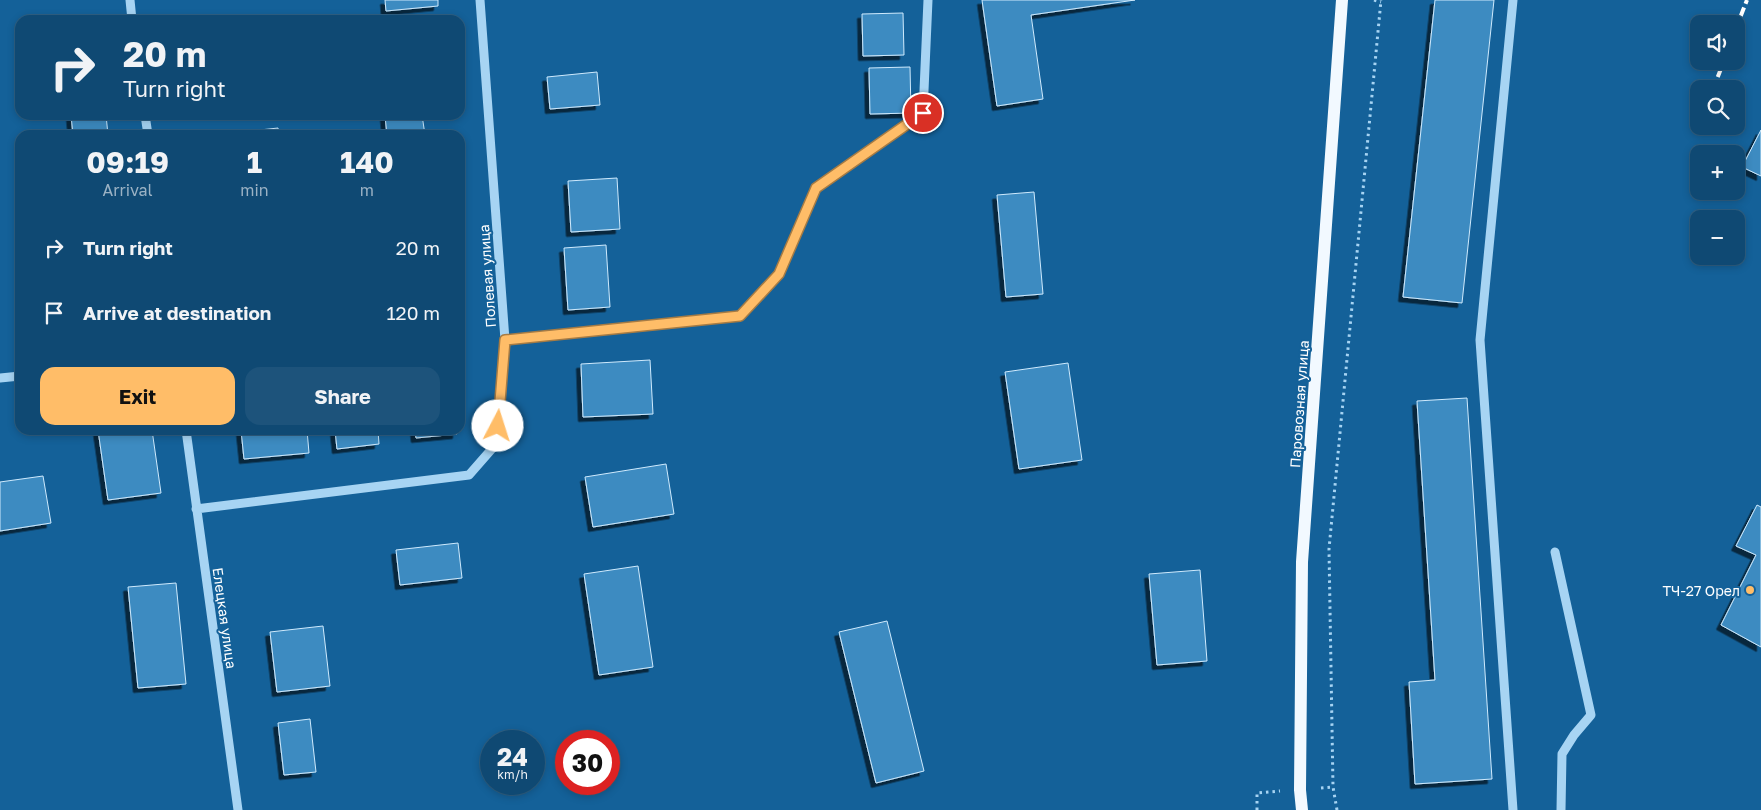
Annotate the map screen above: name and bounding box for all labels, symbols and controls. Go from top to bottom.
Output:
map controls [1690,15,1745,265]
button: sound [1690,15,1745,70]
text: 20 m [123,33,206,75]
icon: right [40,35,105,100]
text: Turn right [123,75,226,102]
button: search [1690,80,1745,135]
pin [902,92,944,134]
icon: arrive [909,99,937,127]
text: 09:19 [86,144,169,180]
text: 1 [247,144,262,180]
text: 140 [340,144,394,180]
button: + [1690,145,1745,200]
text: Arrival [103,180,153,200]
text: min [240,180,269,200]
text: m [360,180,374,200]
button: − [1690,210,1745,265]
street label: Полевая улица [475,224,499,328]
icon: right [40,234,68,262]
text: Turn right [83,236,173,259]
text: 20 m [396,236,440,259]
icon: arrive [40,299,68,327]
text: Arrive at destination [83,301,271,324]
text: 120 m [386,301,440,324]
street label: Паровозная улица [1286,340,1312,468]
button: Exit [40,367,235,425]
button: Share [245,367,440,425]
position arrow [471,399,523,451]
street label: Елецкая улица [209,566,241,670]
place label: ТЧ-27 Орел [1662,582,1740,599]
marker: ТЧ-27 Орел [1744,584,1756,596]
speed limit sign: 30 [555,730,620,795]
text: 24 [497,741,528,772]
text: km/h [497,767,528,782]

